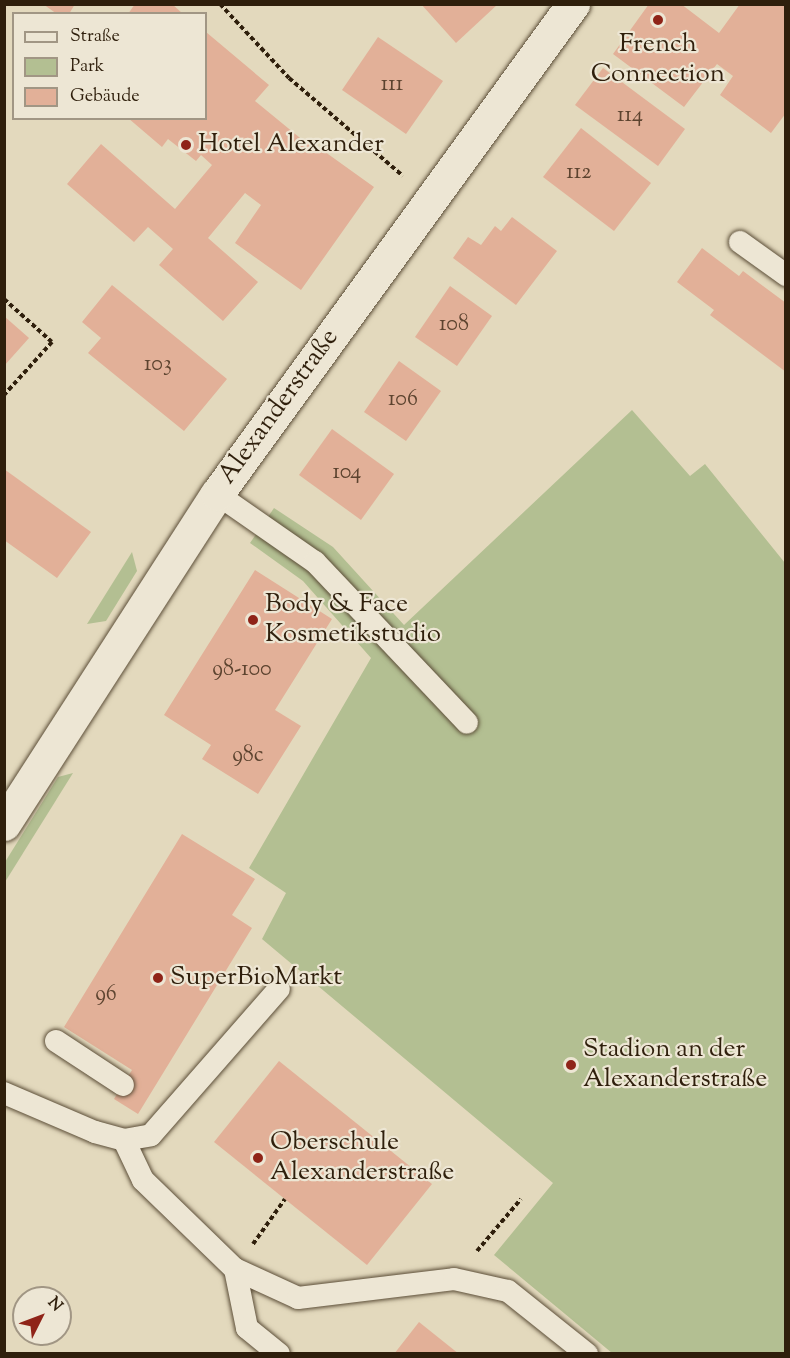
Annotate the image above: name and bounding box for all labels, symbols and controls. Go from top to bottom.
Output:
legend [12,12,207,120]
marker: French Connection [651,13,665,27]
text: Straße [70,24,120,50]
place label: French Connection [591,29,725,90]
text: Park [70,54,104,80]
house number: 111 [381,73,403,99]
text: Gebäude [70,84,140,110]
house number: 114 [617,104,643,130]
place label: Hotel Alexander [198,129,384,161]
marker: Hotel Alexander [179,138,193,152]
house number: 112 [566,161,592,187]
house number: 108 [439,313,469,339]
street label: Alexanderstraße [212,323,346,491]
house number: 103 [144,353,172,379]
house number: 106 [388,388,418,414]
house number: 104 [333,461,361,487]
place label: Body & Face Kosmetikstudio [265,589,441,650]
marker: Body & Face Kosmetikstudio [246,613,260,627]
house number: 98-100 [212,658,272,684]
house number: 98c [232,744,264,770]
place label: SuperBioMarkt [170,962,342,994]
marker: SuperBioMarkt [151,971,165,985]
house number: 96 [95,983,117,1009]
place label: Stadion an der Alexanderstraße [583,1034,767,1096]
marker: Stadion an der Alexanderstraße [564,1058,578,1072]
place label: Oberschule Alexanderstraße [270,1127,454,1188]
marker: Oberschule Alexanderstraße [251,1151,265,1165]
north arrow [12,1286,72,1346]
text: N [41,1293,67,1317]

